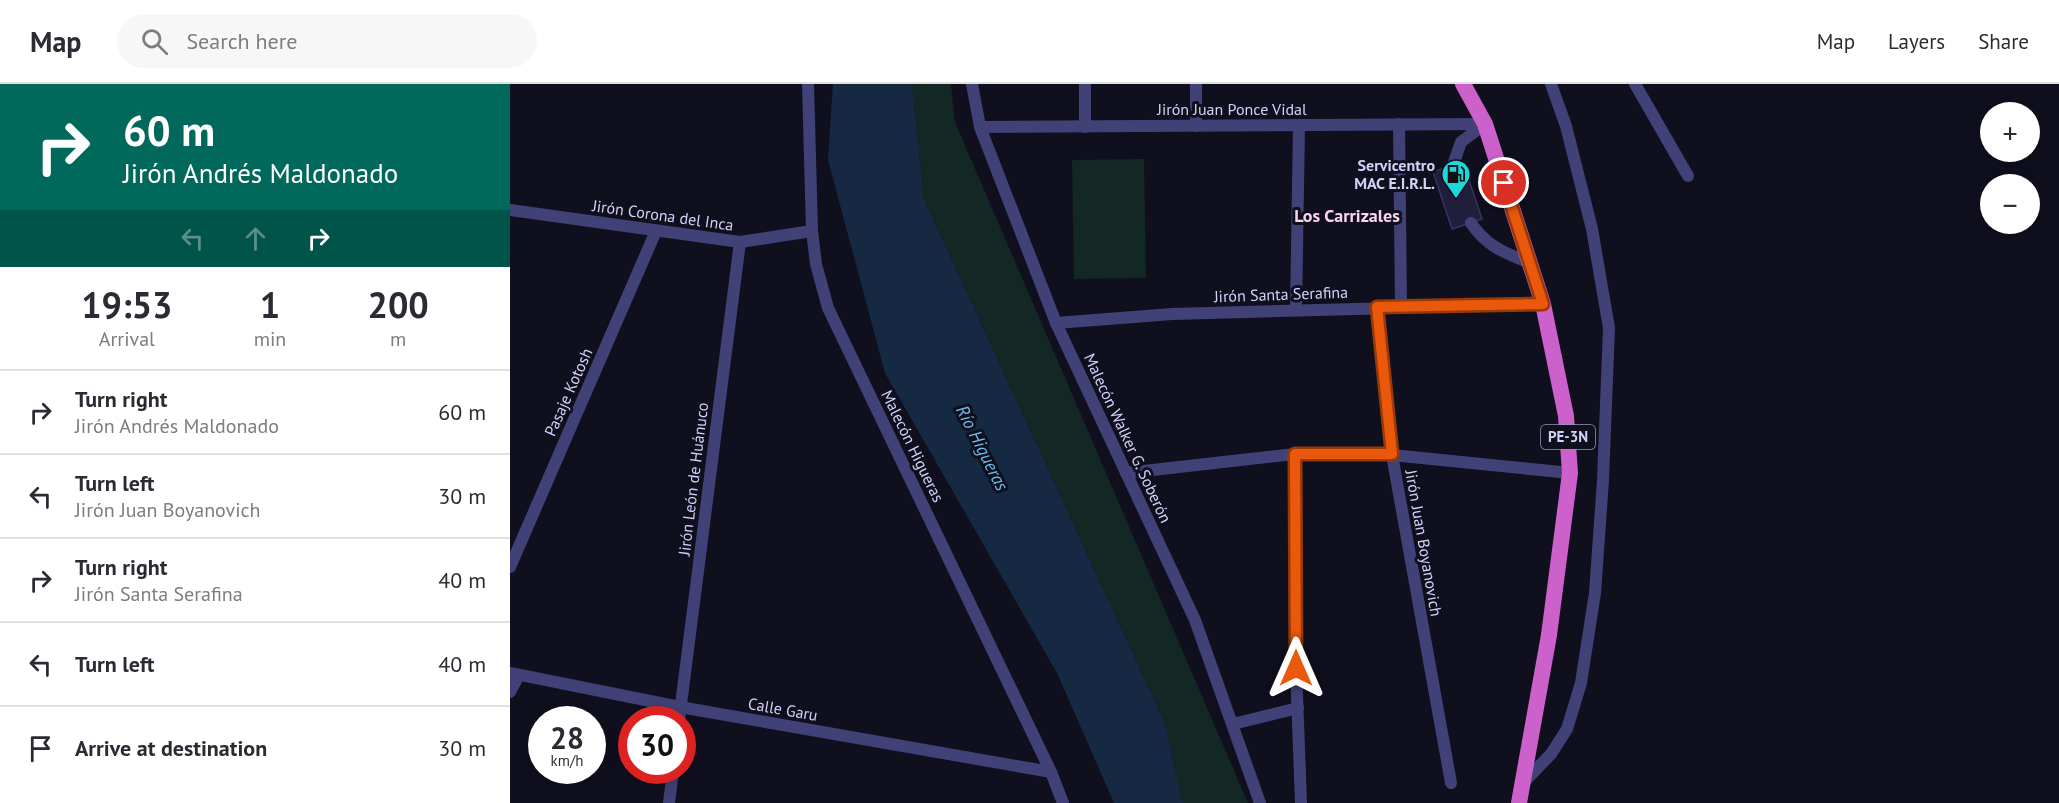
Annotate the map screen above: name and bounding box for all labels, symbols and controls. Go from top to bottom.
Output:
search box [117,14,537,68]
text: Map [30,23,81,60]
icon: search [138,25,171,58]
text: Search here [186,27,297,55]
text: Map [1817,28,1855,55]
text: Layers [1888,28,1945,55]
text: Share [1978,28,2029,55]
street label: Jirón Juan Ponce Vidal [1156,99,1307,119]
map controls [1980,102,2040,234]
button: + [1980,102,2040,162]
text: 60 m [123,103,215,158]
icon: right [24,108,102,186]
place label: Servicentro MAC E.I.R.L. [1354,155,1435,193]
text: Jirón Andrés Maldonado [123,156,398,190]
pin [1478,157,1529,208]
fuel station icon: Servicentro MAC E.I.R.L. [1440,158,1472,200]
icon: arrive [1487,166,1520,199]
button: − [1980,174,2040,234]
street label: Jirón Corona del Inca [590,195,735,235]
district label: Los Carrizales [1294,204,1400,227]
icon: left [176,222,209,255]
icon: ahead [239,222,272,255]
icon: right [302,222,335,255]
text: 19:53 [81,281,173,328]
text: 1 [260,281,280,328]
text: 200 [368,281,429,328]
street label: Jirón Santa Serafina [1213,282,1348,306]
text: Arrival [99,326,155,352]
text: min [254,326,286,352]
text: m [390,326,406,352]
street label: Pasaje Kotosh [540,345,596,439]
street label: Malecón Walker G. Soberón [1080,350,1176,526]
text: Turn right [75,385,167,413]
street label: Malecón Higueras [877,387,949,506]
icon: right [24,396,57,429]
text: 60 m [438,398,486,426]
street label: Jirón León de Huánuco [674,401,712,558]
water label: Río Higueras [951,401,1014,495]
text: Jirón Andrés Maldonado [75,413,279,439]
road number: PE-3N [1541,425,1595,449]
street label: Jirón Juan Boyanovich [1401,467,1447,618]
text: Turn left [75,469,155,497]
icon: left [24,480,57,513]
text: 30 m [438,482,486,510]
text: Jirón Juan Boyanovich [75,497,261,523]
text: Turn right [75,553,167,581]
icon: right [24,564,57,597]
text: 40 m [438,566,486,594]
text: Jirón Santa Serafina [75,581,243,607]
position arrow [1264,636,1328,700]
icon: left [24,648,57,681]
text: Turn left [75,650,155,678]
text: 40 m [438,650,486,678]
street label: Calle Garu [747,693,819,725]
speed limit sign: 30 [618,706,696,784]
text: 28 [550,718,584,757]
icon: arrive [24,732,57,765]
text: Arrive at destination [75,734,267,762]
text: 30 m [438,734,486,762]
text: km/h [551,751,583,770]

